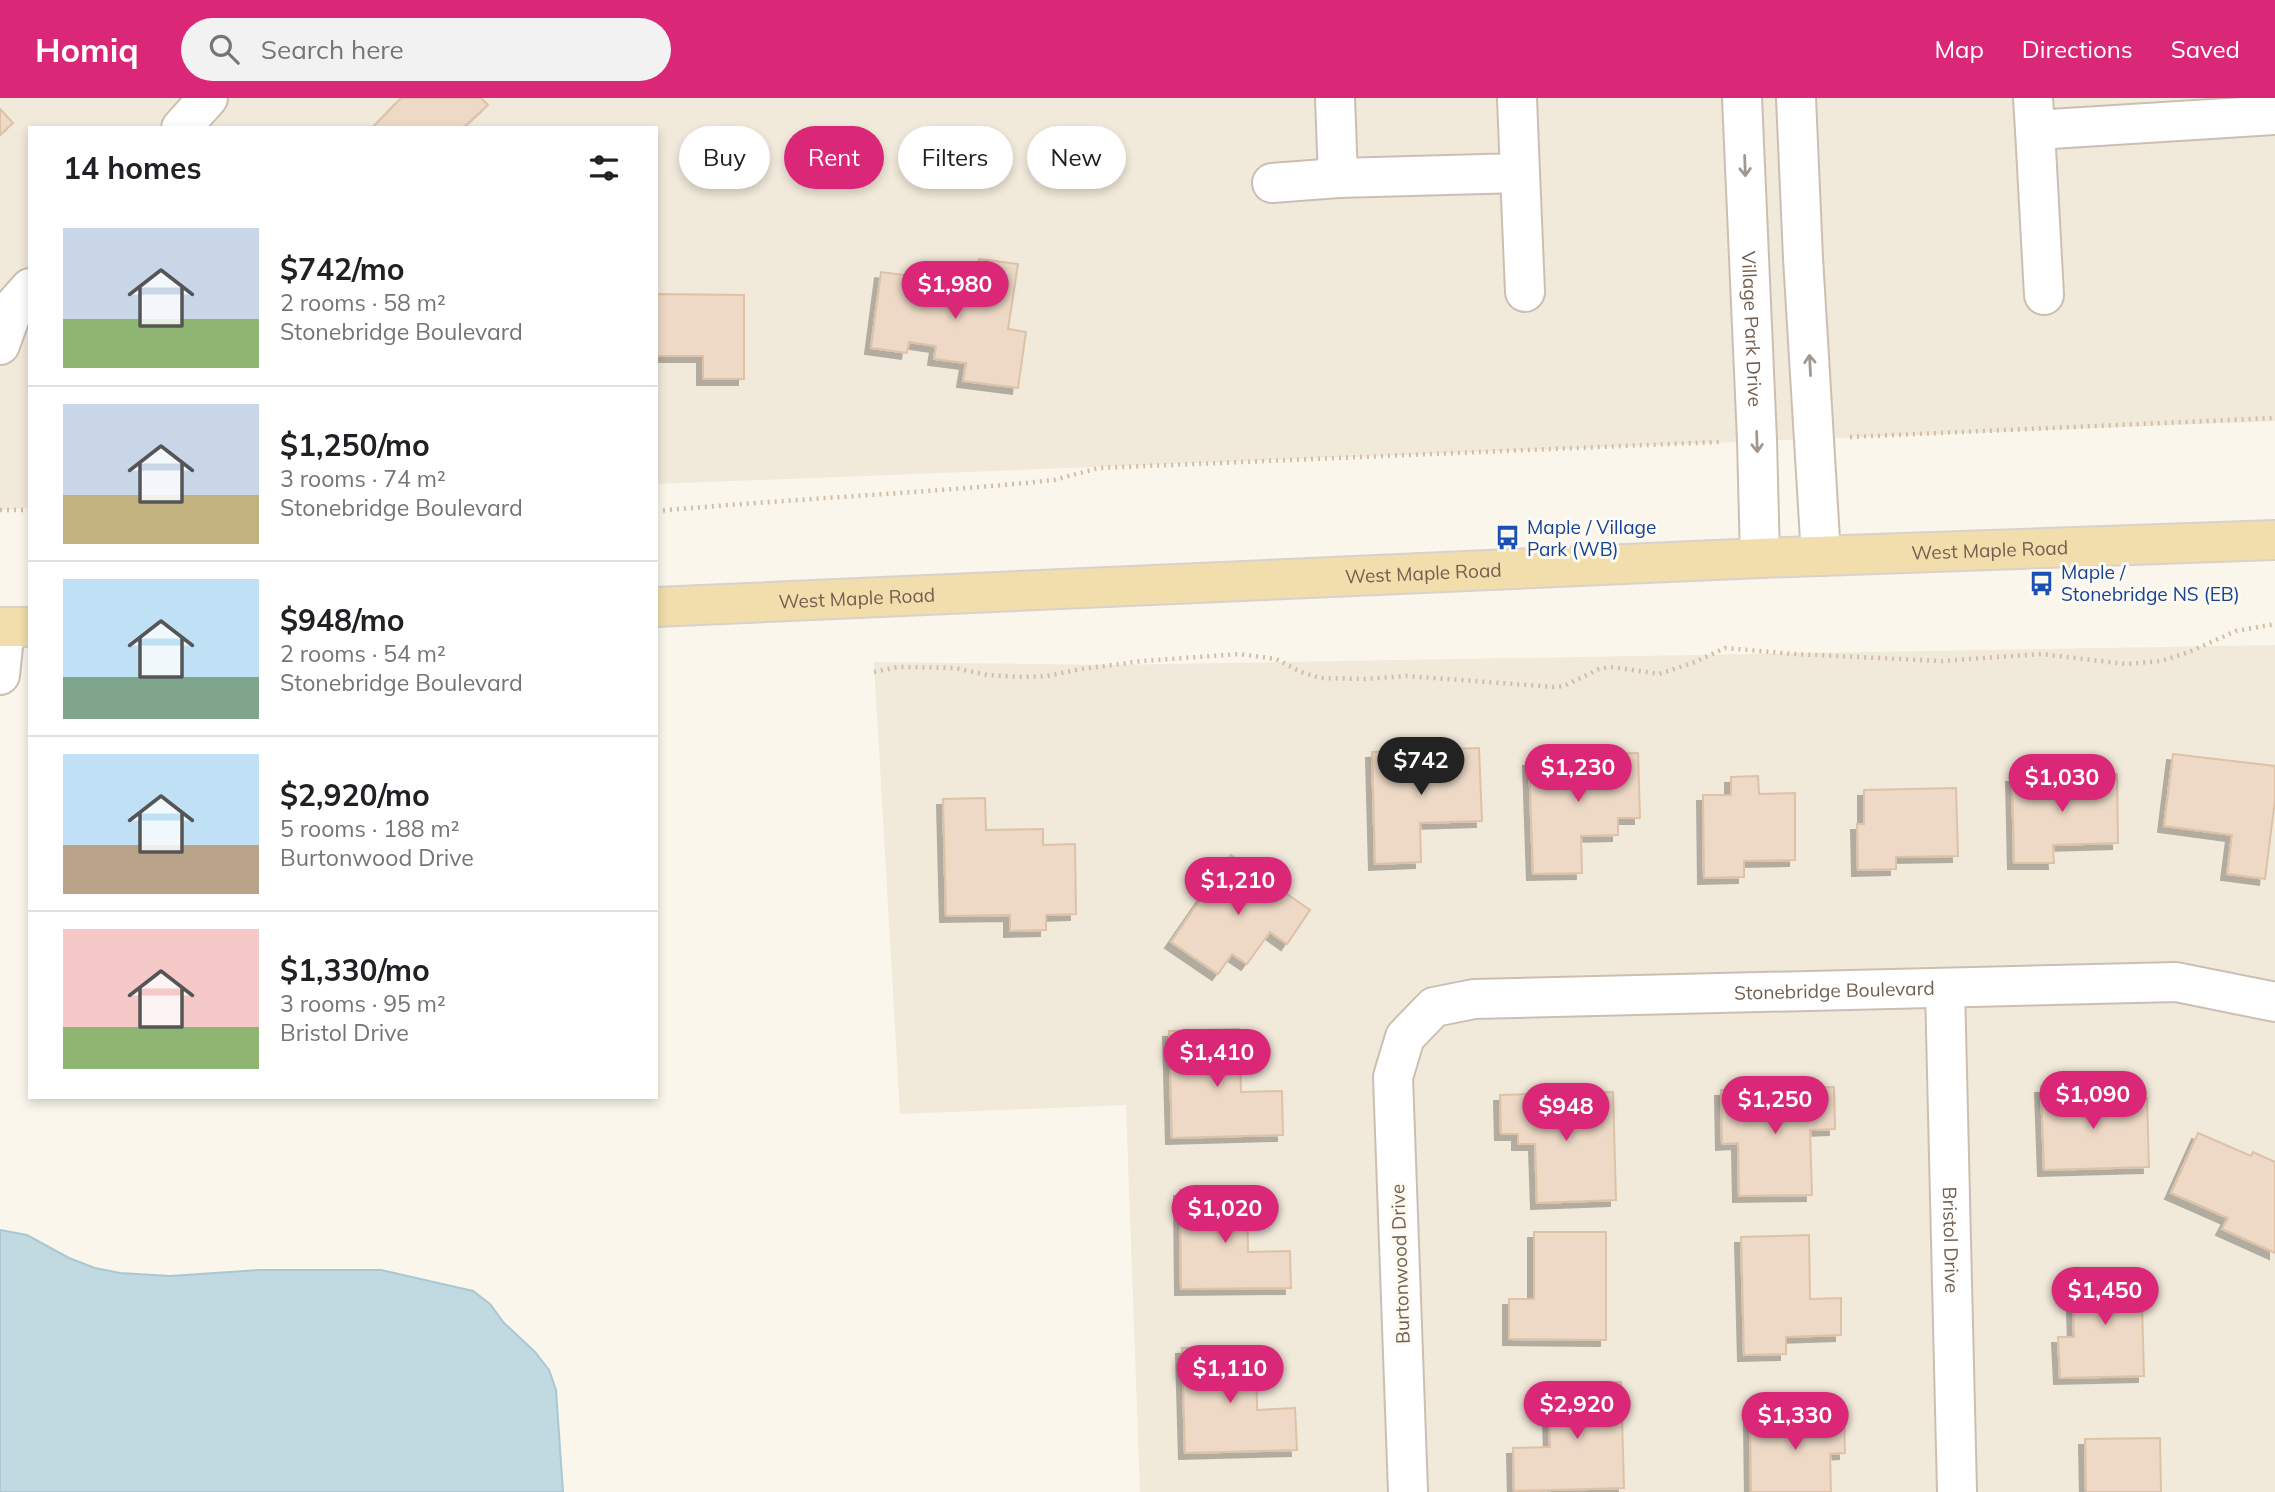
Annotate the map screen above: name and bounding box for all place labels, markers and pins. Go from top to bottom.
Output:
pin: $1,980 [898,262,1012,321]
place label: Maple / Village Park (WB) [1527,515,1656,561]
bus stop icon: Maple / Village Park (WB) [1493,524,1521,552]
place label: Maple / Stonebridge NS (EB) [2061,560,2240,606]
bus stop icon: Maple / Stonebridge NS (EB) [2027,569,2055,597]
pin: $742 [1380,738,1462,797]
pin: $1,230 [1521,744,1635,804]
pin: $1,030 [2005,754,2119,814]
pin: $1,210 [1181,858,1295,917]
pin: $1,410 [1160,1030,1274,1089]
pin: $1,090 [2036,1072,2150,1131]
pin: $1,250 [1718,1076,1832,1136]
pin: $948 [1525,1084,1607,1143]
pin: $1,020 [1168,1186,1282,1245]
pin: $1,450 [2048,1268,2162,1327]
pin: $1,110 [1173,1346,1287,1405]
pin: $2,920 [1520,1382,1634,1441]
pin: $1,330 [1738,1392,1852,1452]

